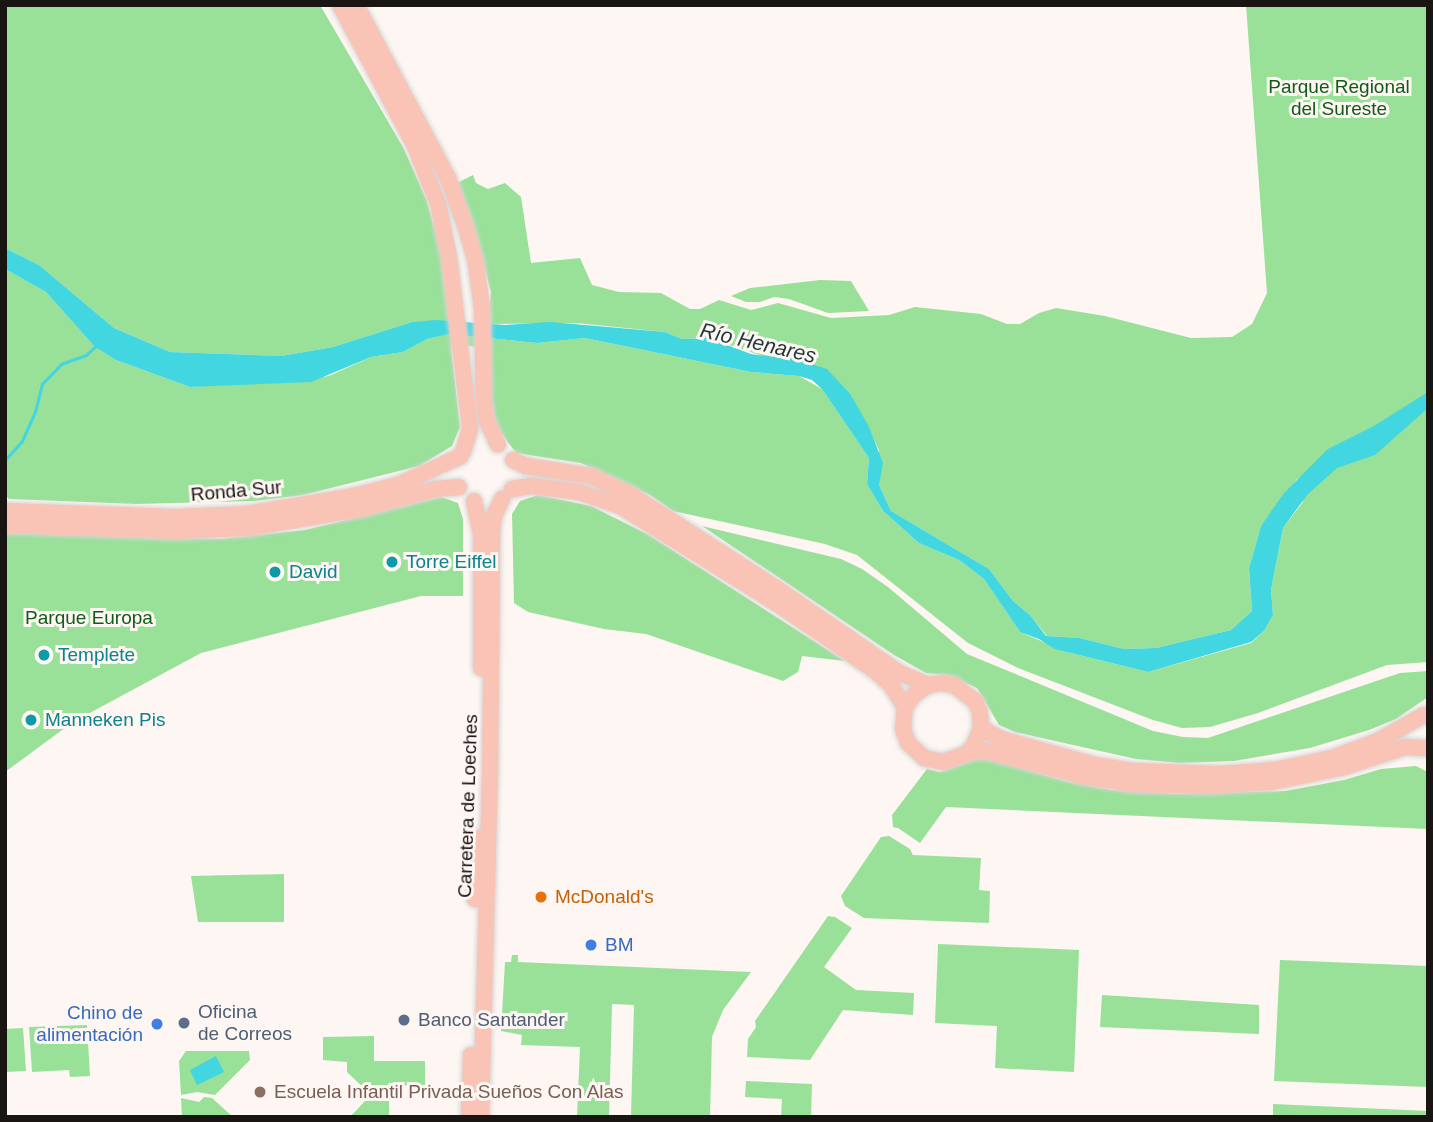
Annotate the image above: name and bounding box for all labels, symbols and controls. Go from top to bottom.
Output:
park label: Parque Regional del Sureste [1268,76,1410,120]
water label: Río Henares [698,317,818,369]
street label: Ronda Sur [190,476,282,506]
place label: Torre Eiffel [406,551,496,573]
marker: Torre Eiffel [384,554,400,570]
place label: David [289,561,338,583]
marker: David [267,564,283,580]
park label: Parque Europa [25,607,153,629]
place label: Templete [58,644,135,666]
marker: Templete [36,647,52,663]
place label: Manneken Pis [45,709,165,731]
marker: Manneken Pis [23,712,39,728]
street label: Carretera de Loeches [453,714,483,898]
place label: McDonald's [555,886,654,908]
marker: McDonald's [533,889,549,905]
place label: BM [605,934,634,956]
marker: BM [583,937,599,953]
place label: Oficina de Correos [198,1001,292,1045]
place label: Chino de alimentación [36,1002,143,1046]
place label: Banco Santander [418,1009,565,1031]
marker: Banco Santander [396,1012,412,1028]
marker: Oficina de Correos [176,1015,192,1031]
marker: Chino de alimentación [149,1016,165,1032]
place label: Escuela Infantil Privada Sueños Con Alas [274,1081,625,1103]
marker: Escuela Infantil Privada Sueños Con Alas [252,1084,268,1100]

